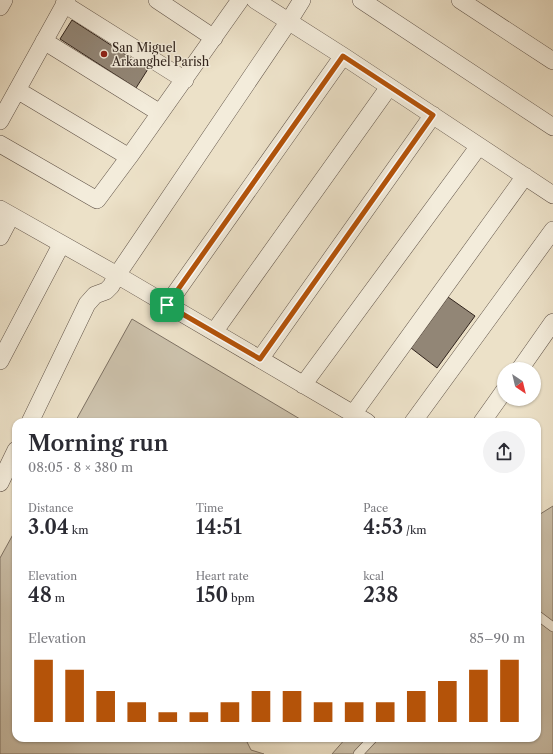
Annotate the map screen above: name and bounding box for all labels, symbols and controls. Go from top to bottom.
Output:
place label: San Miguel Arkanghel Parish [111,40,210,69]
marker: San Miguel Arkanghel Parish [99,49,109,59]
pin [150,288,184,322]
icon: arrive [156,294,178,316]
north arrow [497,362,541,406]
map controls [497,362,541,406]
text: Morning run [28,430,168,457]
button: share [483,431,525,473]
text: 08:05 · 8 × 380 m [28,459,133,475]
text: Distance [28,501,74,515]
text: Time [196,501,223,515]
text: Pace [363,501,388,515]
text: 3.04 [28,515,69,539]
text: 14:51 [196,515,242,539]
text: 4:53 [363,515,403,539]
text: km [69,523,88,537]
text: /km [403,523,427,537]
text: Elevation [28,569,77,583]
text: Heart rate [196,569,249,583]
text: kcal [363,569,384,583]
text: 48 [28,583,52,607]
text: 150 [196,583,228,607]
text: 238 [363,583,398,607]
text: m [52,591,65,605]
text: bpm [228,591,255,605]
text: Elevation [28,630,86,646]
text: 85–90 m [469,630,525,646]

